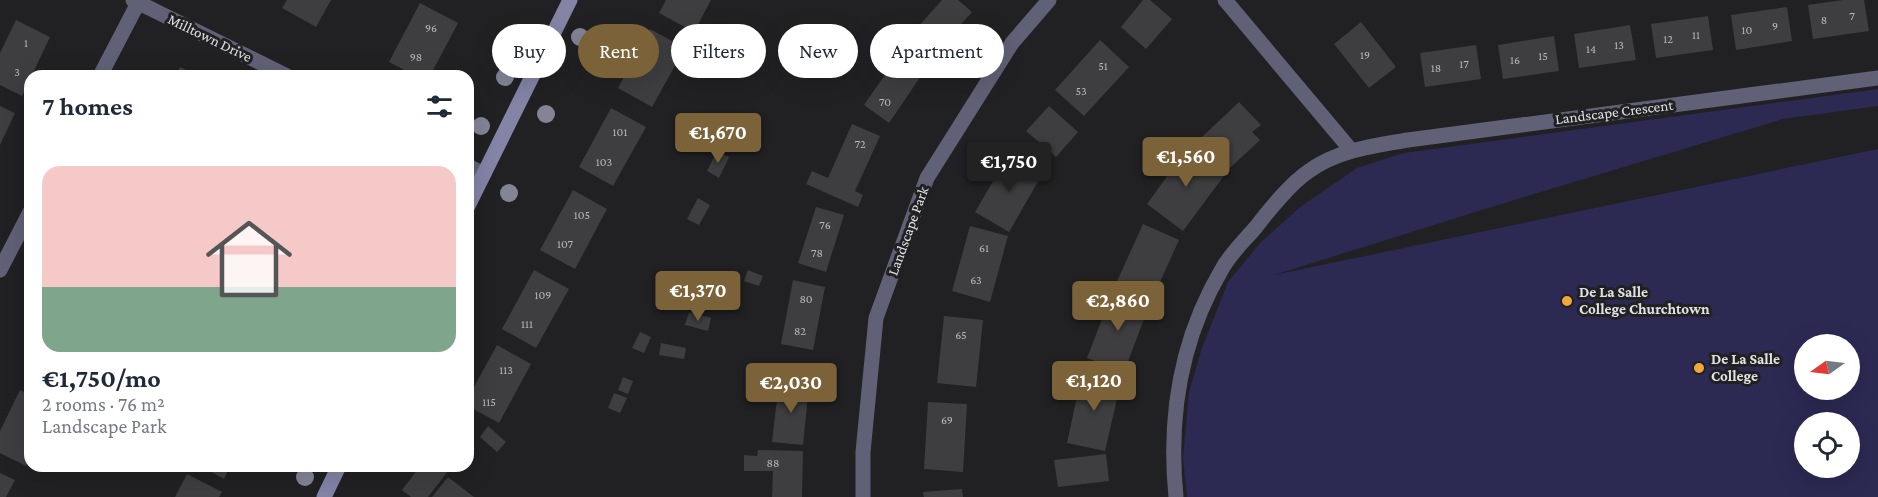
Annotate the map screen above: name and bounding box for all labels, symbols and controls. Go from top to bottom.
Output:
house number: 7 [1849,9,1855,23]
street label: Milltown Drive [166,11,255,65]
house number: 8 [1821,13,1827,27]
house number: 9 [1772,19,1778,33]
house number: 96 [425,21,437,35]
house number: 10 [1742,23,1753,37]
chip: Buy [492,24,566,78]
chip: Rent [578,24,659,78]
chip: Filters [671,24,766,78]
chip: New [778,24,858,78]
chip: Apartment [870,24,1004,78]
house number: 11 [1692,28,1700,42]
house number: 12 [1663,32,1673,46]
house number: 1 [24,36,28,50]
house number: 13 [1614,38,1624,52]
house number: 14 [1586,42,1596,56]
house number: 19 [1360,48,1370,62]
house number: 15 [1538,49,1548,63]
house number: 98 [410,50,422,64]
house number: 16 [1510,53,1520,67]
house number: 17 [1459,57,1469,71]
house number: 51 [1098,59,1108,73]
house number: 18 [1431,61,1441,75]
house number: 3 [14,65,20,79]
house number: 53 [1075,84,1087,98]
icon: filters [423,90,456,123]
text: 7 homes [42,92,133,121]
house number: 70 [879,95,891,109]
street label: Landscape Crescent [1554,97,1675,128]
pin: €1,670 [669,113,767,164]
text: €1,670 [689,121,747,143]
house number: 101 [613,125,627,139]
house number: 72 [854,137,866,151]
pin: €1,560 [1137,137,1235,188]
pin: €1,750 [960,142,1058,193]
text: €1,560 [1156,145,1216,167]
text: €1,750 [980,150,1038,172]
house number: 103 [596,155,612,169]
street label: Landscape Park [885,184,933,278]
icon: home [195,205,303,313]
house number: 105 [574,208,590,222]
house number: 76 [819,218,831,232]
house number: 107 [557,237,573,251]
house number: 61 [979,241,989,255]
house number: 78 [811,246,823,260]
pin: €1,370 [649,271,747,322]
house number: 63 [970,273,982,287]
text: €1,370 [669,279,727,301]
pin: €2,860 [1069,281,1167,332]
place label: De La Salle College Churchtown [1579,284,1710,317]
house number: 109 [535,288,551,302]
text: €2,860 [1086,289,1150,311]
house number: 80 [799,292,813,306]
marker: De La Salle College Churchtown [1560,294,1574,308]
house number: 111 [521,317,533,331]
house number: 82 [794,324,806,338]
house number: 65 [955,328,967,342]
north arrow [1794,334,1860,400]
map controls [1794,334,1860,478]
place label: De La Salle College [1711,351,1780,384]
pin: €1,120 [1045,361,1143,412]
marker: De La Salle College [1692,361,1706,375]
house number: 113 [499,363,513,377]
pin: €2,030 [742,363,840,414]
text: €1,750/mo [42,364,161,393]
text: €1,120 [1066,369,1122,391]
text: €2,030 [760,371,822,393]
text: 2 rooms · 76 m² [42,393,165,415]
house number: 115 [482,395,496,409]
button: locate [1794,412,1860,478]
house number: 69 [941,413,953,427]
text: Landscape Park [42,415,166,437]
house number: 88 [767,456,779,470]

